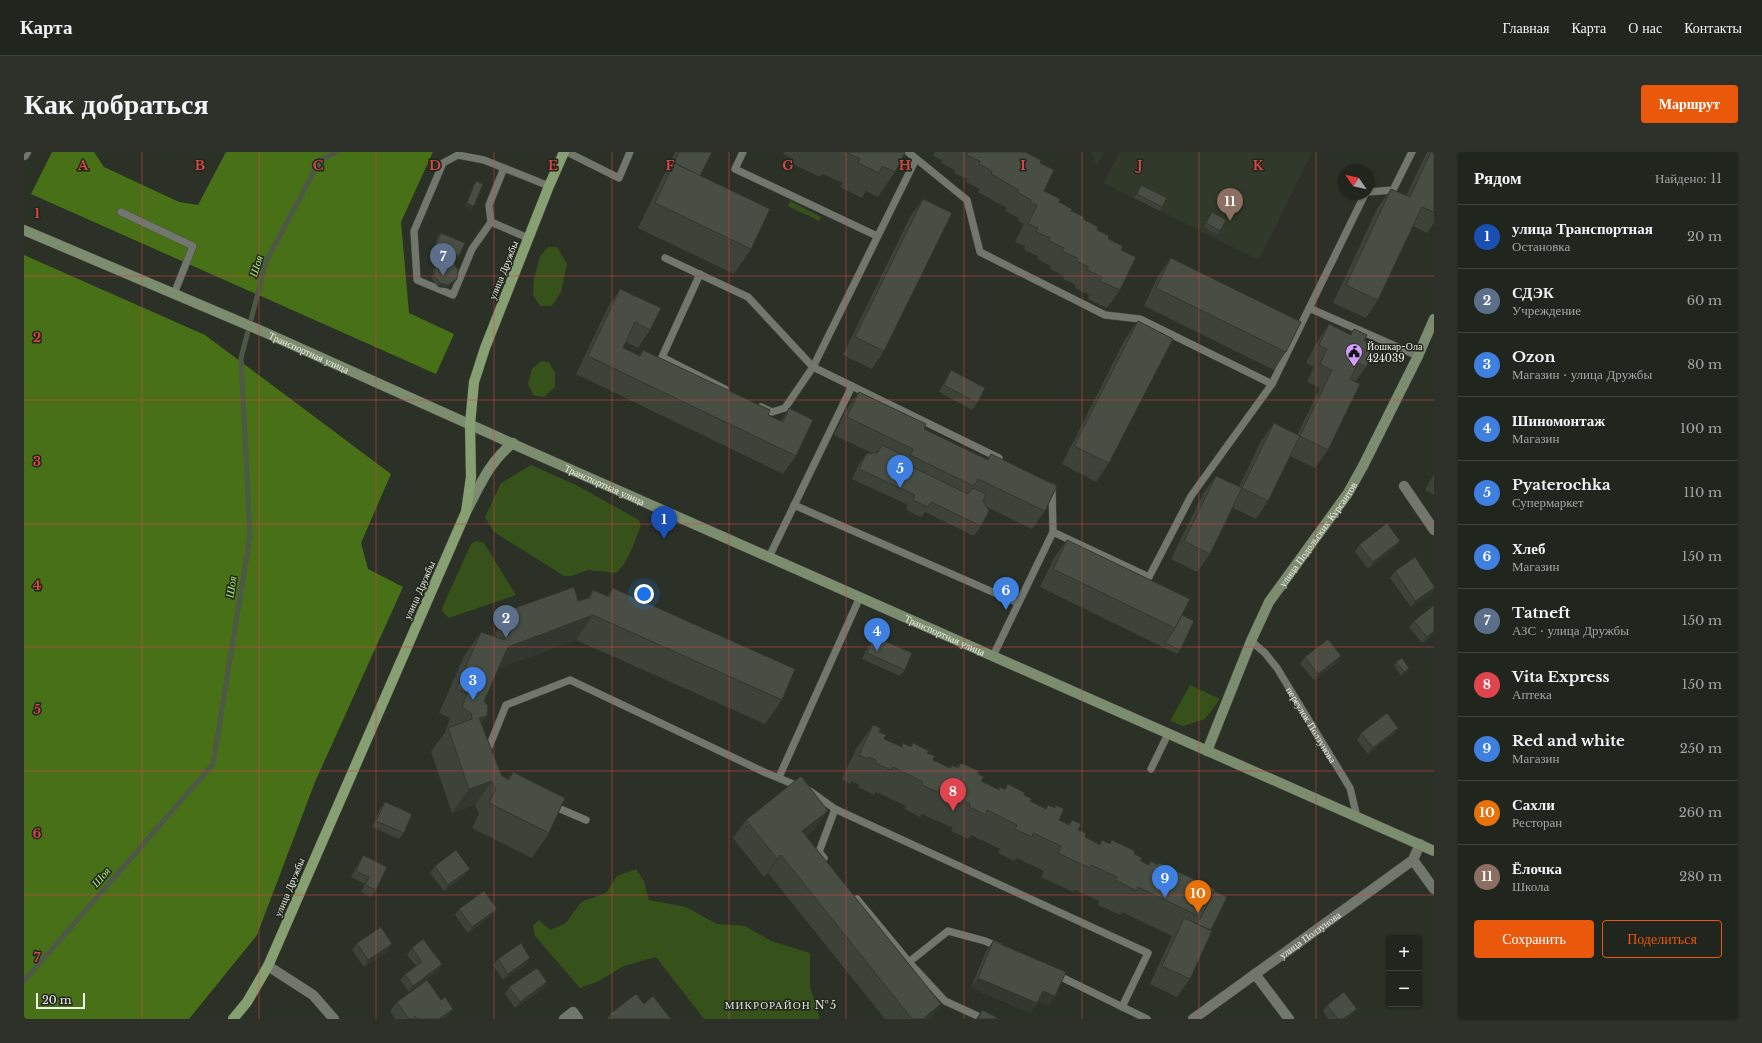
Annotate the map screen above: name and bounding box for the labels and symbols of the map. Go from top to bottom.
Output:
text: A [77,157,89,174]
text: B [195,157,205,174]
text: C [313,157,324,174]
text: D [429,157,441,174]
text: E [548,157,558,174]
text: F [666,157,675,174]
text: G [782,157,794,174]
text: H [899,157,911,174]
text: I [1020,157,1026,174]
text: J [1134,157,1143,174]
text: K [1253,157,1264,174]
north arrow [1338,164,1374,200]
pin: 11 [1217,188,1243,221]
text: 1 [34,205,40,222]
street label: улица Дружбы [486,238,521,302]
pin: 7 [430,243,456,276]
water label: Шоя [246,253,266,280]
text: 2 [33,329,41,346]
street label: Транспортная улица [267,329,351,377]
place label: Йошкар-Ола 424039 [1367,340,1423,365]
public building icon: Йошкар-Ола 424039 [1344,342,1364,367]
text: 3 [33,453,41,470]
pin: 5 [887,455,913,488]
street label: Транспортная улица [562,462,647,509]
street label: улица Подольских Курсантов [1276,479,1360,589]
pin: 1 [651,506,677,539]
street label: улица Дружбы [401,559,438,621]
water label: Шоя [222,575,240,600]
text: 4 [33,577,42,594]
pin: 6 [993,577,1019,610]
your location [634,584,654,604]
pin: 2 [493,605,519,638]
street label: Транспортная улица [902,612,987,659]
pin: 4 [864,618,890,651]
pin: 3 [460,667,486,700]
street label: переулок Ползунова [1283,685,1339,766]
text: 5 [33,701,41,718]
pin: 8 [940,778,966,811]
text: 6 [33,825,42,842]
street label: улица Дружбы [271,856,308,919]
water label: Шоя [88,864,113,891]
pin: 9 [1152,865,1178,898]
pin: 10 [1185,880,1211,913]
street label: улица Ползунова [1277,908,1344,962]
text: 7 [34,949,41,966]
scale bar [36,991,85,1010]
district label: МИКРОРАЙОН №5 [725,998,837,1012]

